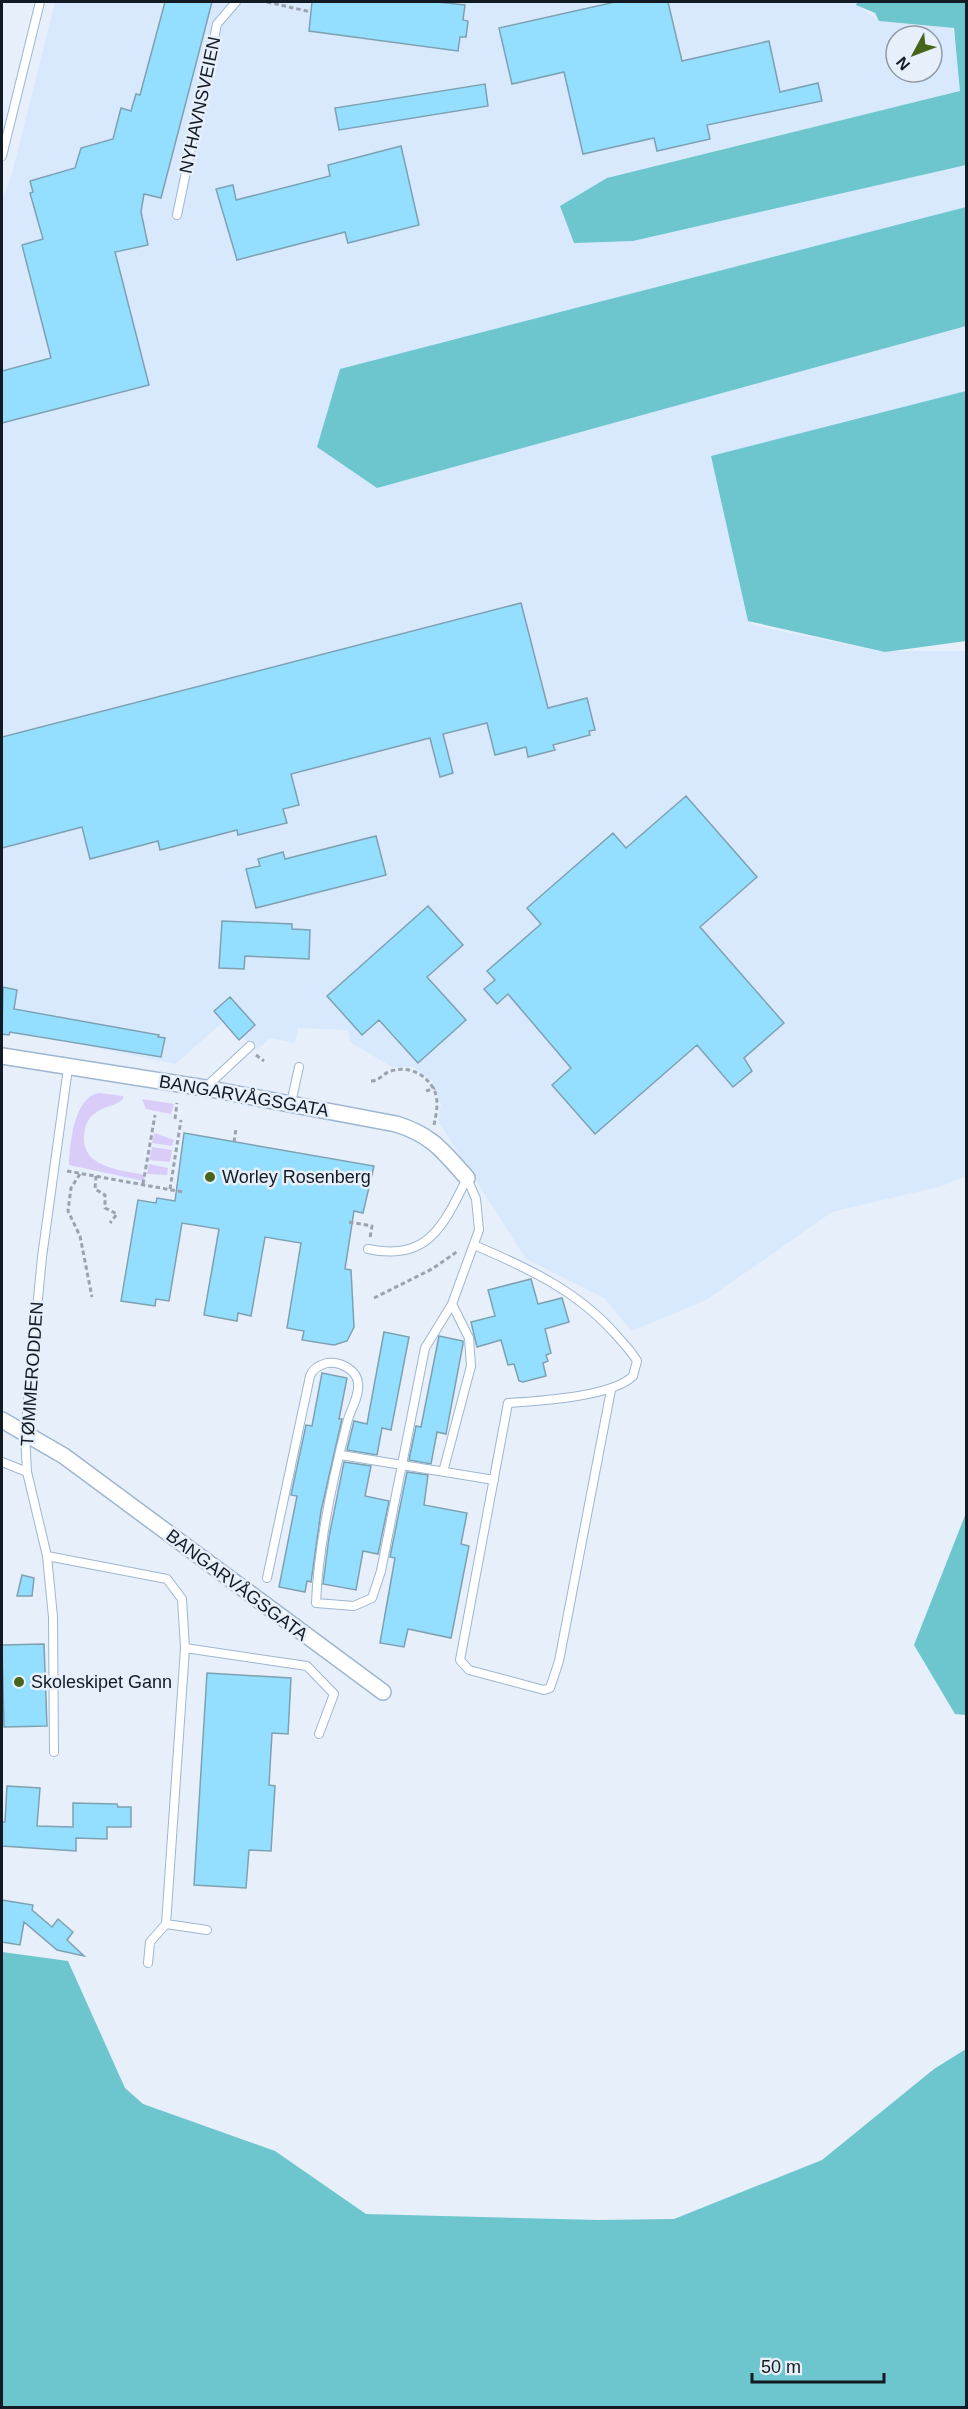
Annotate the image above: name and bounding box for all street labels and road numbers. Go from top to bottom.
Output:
street label: NYHAVNSVEIEN [176,35,224,175]
street label: BANGARVÅGSGATA [158,1071,330,1121]
street label: TØMMERODDEN [17,1301,47,1447]
street label: BANGARVÅGSGATA [162,1525,312,1645]

